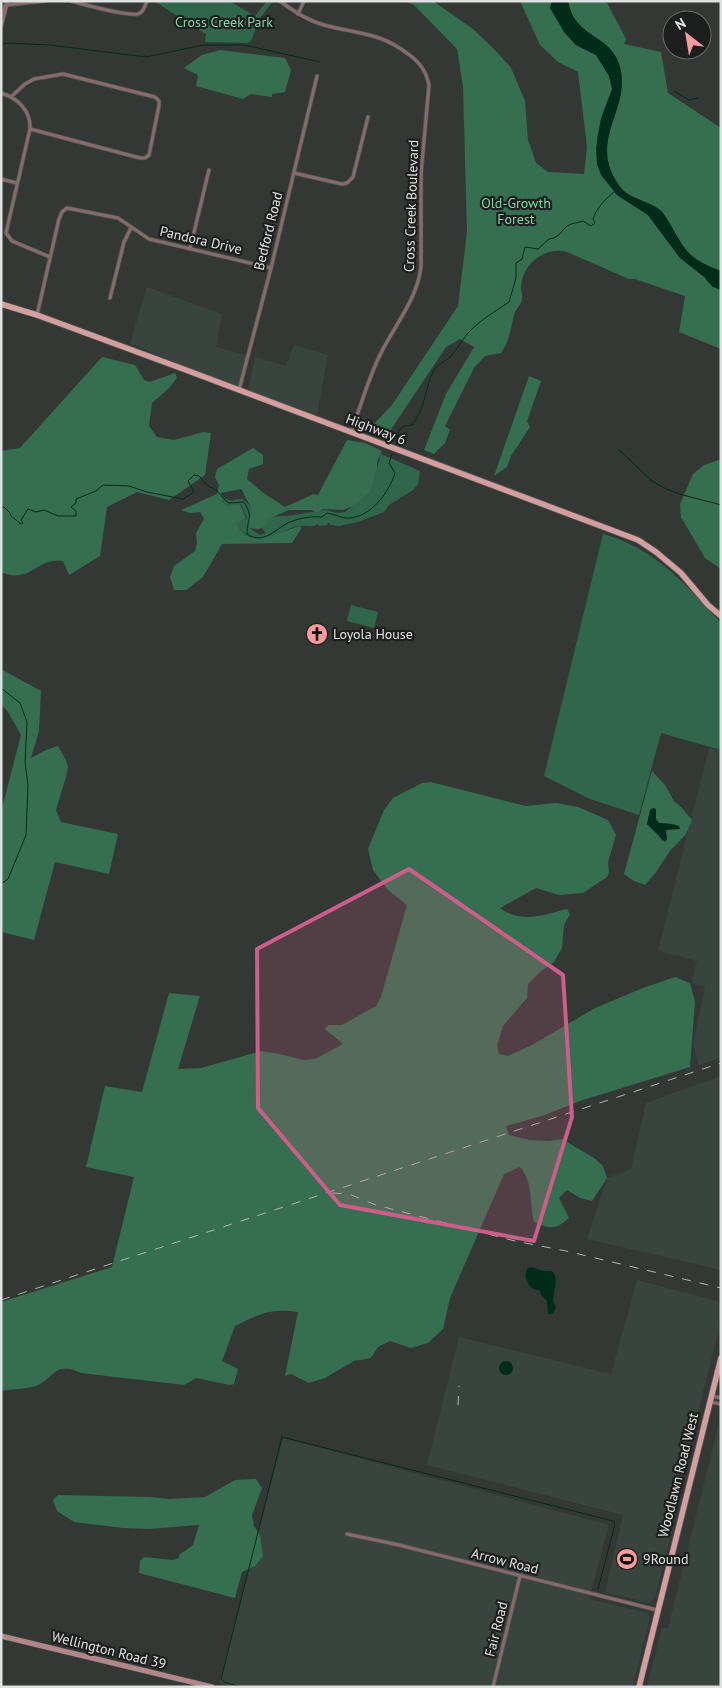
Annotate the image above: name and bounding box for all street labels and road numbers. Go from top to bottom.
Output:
street label: Cross Creek Boulevard [400,140,422,272]
street label: Bedford Road [250,190,286,272]
street label: Pandora Drive [158,222,244,258]
street label: Highway 6 [343,409,409,449]
street label: Woodlawn Road West [654,1410,702,1539]
street label: Arrow Road [470,1544,540,1578]
street label: Fair Road [480,1600,512,1658]
street label: Wellington Road 39 [50,1627,168,1673]

